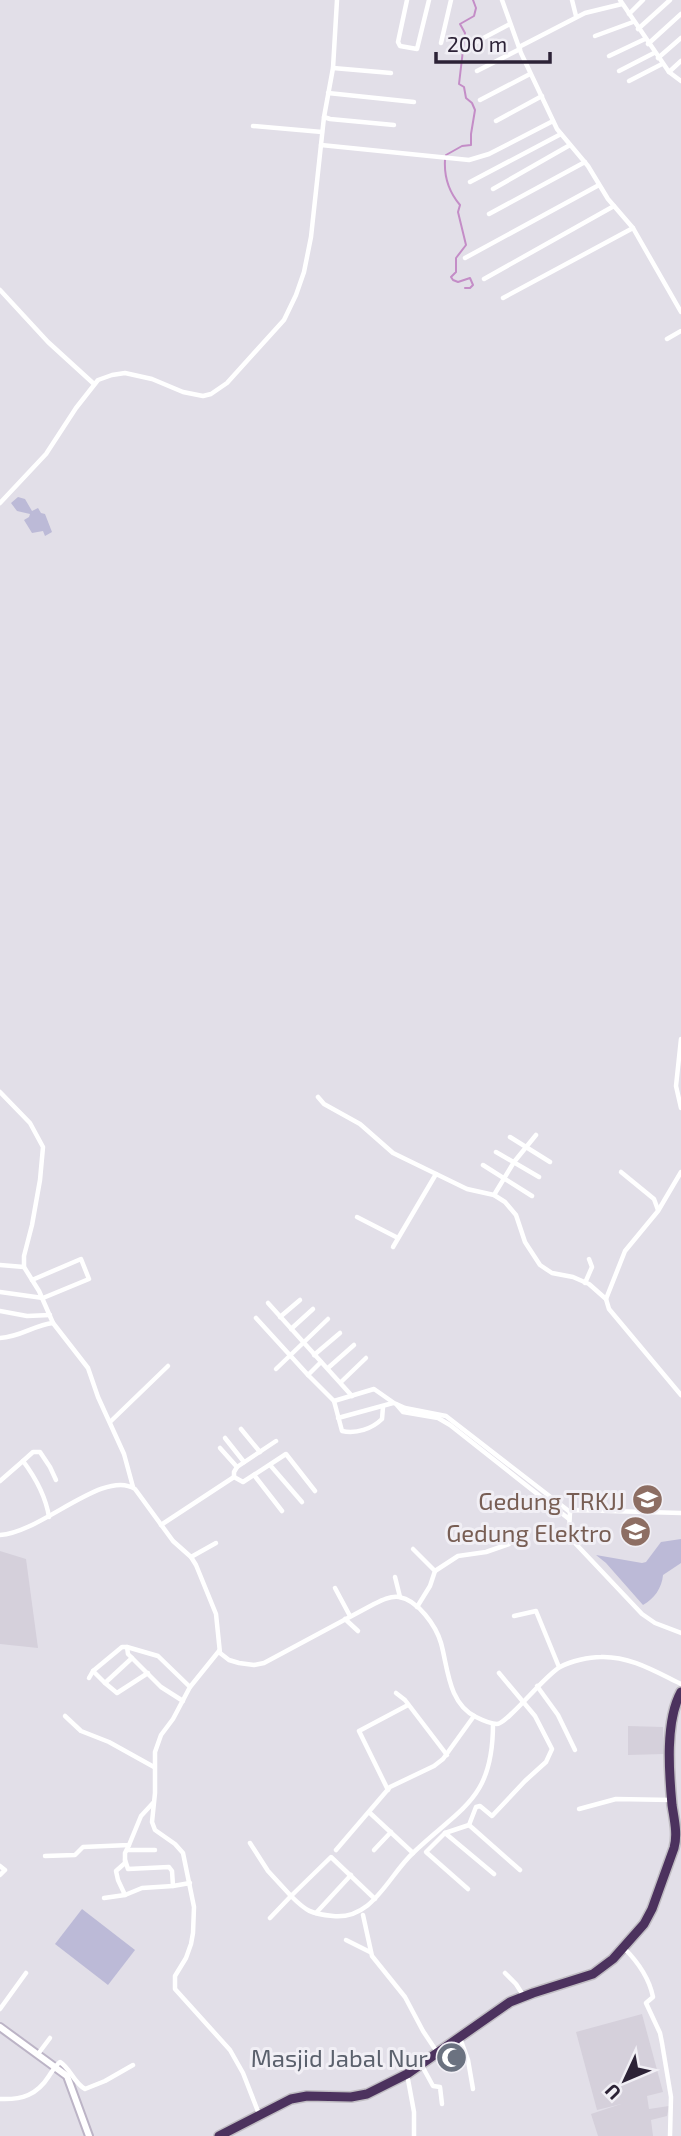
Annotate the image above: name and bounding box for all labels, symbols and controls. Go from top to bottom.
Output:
scale bar [436,21,550,65]
text: 200 m [447,31,507,56]
school or university icon: Gedung TRKJJ [631,1483,665,1517]
place label: Gedung TRKJJ [478,1486,625,1515]
school or university icon: Gedung Elektro [618,1515,652,1549]
place label: Gedung Elektro [446,1518,612,1547]
mosque icon: Masjid Jabal Nur [434,2040,468,2074]
place label: Masjid Jabal Nur [251,2043,428,2072]
north arrow [590,2045,660,2115]
text: U [600,2079,625,2105]

